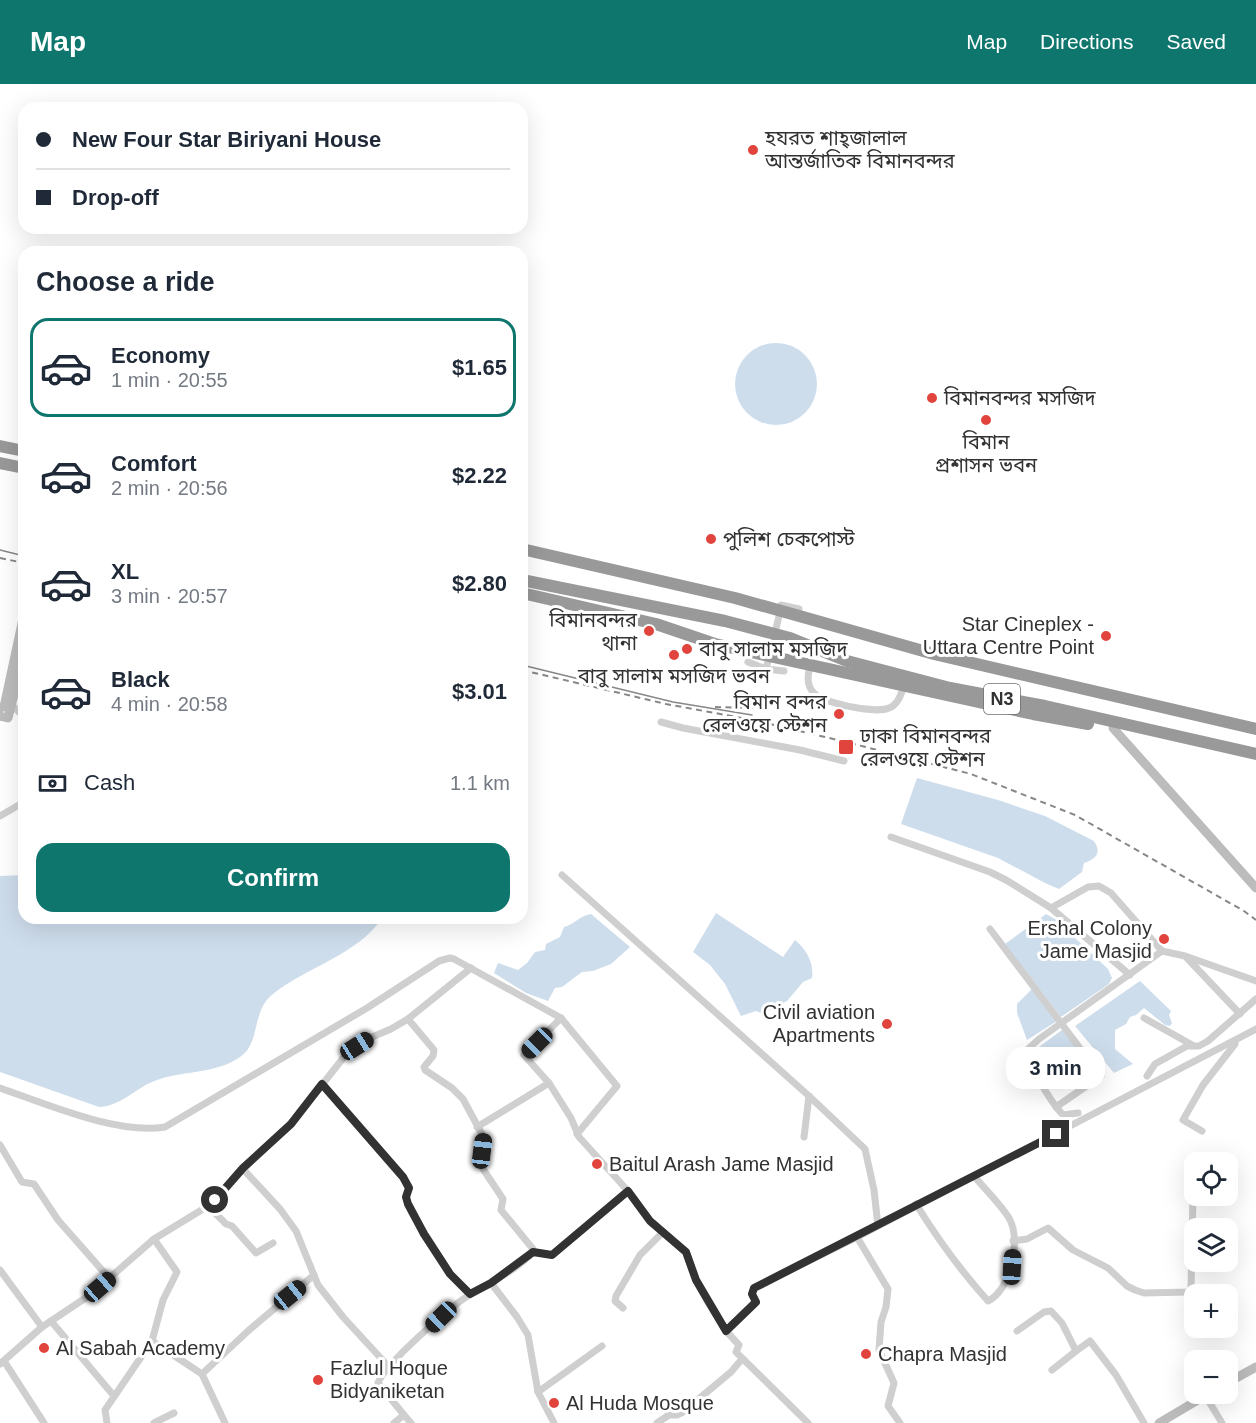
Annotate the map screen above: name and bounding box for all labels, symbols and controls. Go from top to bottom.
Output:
text: Map [30,26,86,57]
text: Map [966,30,1007,53]
text: Directions [1040,30,1133,53]
text: Saved [1166,30,1226,53]
text: New Four Star Biriyani House [72,127,381,152]
place label: হযরত শাহ্‌জালাল আন্তর্জাতিক বিমানবন্দর [764,127,956,172]
marker: হযরত শাহ্‌জালাল আন্তর্জাতিক বিমানবন্দর [746,143,760,157]
text: Drop-off [72,185,159,210]
text: Choose a ride [36,267,215,297]
icon: car [39,341,93,395]
text: Economy [111,343,210,368]
text: $1.65 [452,355,507,380]
text: 1 min · 20:55 [111,369,228,391]
place label: বিমানবন্দর মসজিদ [943,386,1097,409]
marker: বিমানবন্দর মসজিদ [925,391,939,405]
marker: বিমান প্রশাসন ভবন [979,413,993,427]
place label: বিমান প্রশাসন ভবন [935,430,1038,476]
icon: car [39,449,93,503]
text: Comfort [111,451,197,476]
text: $2.22 [452,463,507,488]
text: 2 min · 20:56 [111,477,228,499]
place label: পুলিশ চেকপোস্ট [723,527,855,551]
marker: পুলিশ চেকপোস্ট [704,532,718,546]
icon: car [39,557,93,611]
text: XL [111,559,139,584]
text: $2.80 [452,571,507,596]
text: 3 min · 20:57 [111,585,228,607]
place label: বিমানবন্দর থানা [548,608,638,654]
place label: Star Cineplex - Uttara Centre Point [923,613,1094,658]
marker: বিমানবন্দর থানা [642,624,656,638]
marker: Star Cineplex - Uttara Centre Point [1099,629,1113,643]
place label: বাবু সালাম মসজিদ [698,637,848,661]
marker: বাবু সালাম মসজিদ [680,642,694,656]
marker: বাবু সালাম মসজিদ ভবন [667,648,681,662]
place label: বাবু সালাম মসজিদ ভবন [577,664,771,688]
icon: car [39,665,93,719]
text: Black [111,667,170,692]
text: $3.01 [452,679,507,704]
road number: N3 [984,684,1020,714]
place label: বিমান বন্দর রেলওয়ে স্টেশন [702,690,828,736]
text: 4 min · 20:58 [111,693,228,715]
marker: বিমান বন্দর রেলওয়ে স্টেশন [832,707,846,721]
place label: ঢাকা বিমানবন্দর রেলওয়ে স্টেশন [859,724,992,770]
marker: ঢাকা বিমানবন্দর রেলওয়ে স্টেশন [837,738,855,756]
icon: cash [36,767,69,800]
text: Cash [84,770,135,795]
text: 1.1 km [450,772,510,794]
button: Confirm [36,843,510,912]
place label: Ershal Colony Jame Masjid [1027,917,1152,962]
marker: Ershal Colony Jame Masjid [1157,932,1171,946]
place label: Civil aviation Apartments [763,1001,875,1046]
marker: Civil aviation Apartments [880,1017,894,1031]
car [518,1024,556,1062]
car [337,1029,377,1063]
callout: 3 min [1006,1047,1106,1089]
text: 3 min [1029,1057,1082,1079]
route end [1042,1120,1069,1147]
car [471,1132,493,1170]
map controls [1184,1152,1238,1404]
button: locate [1184,1152,1238,1206]
place label: Baitul Arash Jame Masjid [609,1153,834,1175]
marker: Baitul Arash Jame Masjid [590,1157,604,1171]
route start [201,1186,228,1213]
button: layers [1184,1218,1238,1272]
car [1002,1249,1022,1285]
car [81,1268,119,1306]
car [270,1277,310,1313]
button: + [1184,1284,1238,1338]
car [422,1298,460,1336]
place label: Al Sabah Academy [56,1337,225,1359]
marker: Al Sabah Academy [37,1341,51,1355]
place label: Chapra Masjid [878,1343,1007,1365]
marker: Chapra Masjid [859,1347,873,1361]
button: − [1184,1350,1238,1404]
place label: Fazlul Hoque Bidyaniketan [330,1357,448,1402]
marker: Fazlul Hoque Bidyaniketan [311,1373,325,1387]
place label: Al Huda Mosque [566,1392,714,1414]
marker: Al Huda Mosque [547,1396,561,1410]

